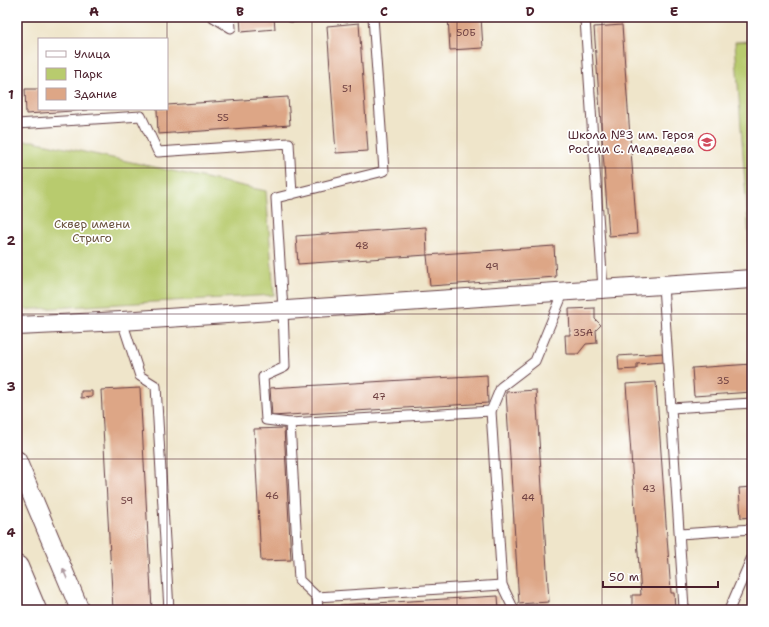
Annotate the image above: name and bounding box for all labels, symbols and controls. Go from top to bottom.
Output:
text: A [89,3,99,20]
text: B [236,3,244,20]
text: C [380,3,388,20]
text: D [525,3,535,20]
text: E [670,3,679,20]
house number: 50Б [456,26,476,39]
legend [38,38,168,110]
text: Улица [74,46,111,62]
text: Парк [74,66,103,82]
house number: 51 [342,82,352,95]
text: 1 [8,86,14,103]
text: Здание [74,86,118,102]
house number: 55 [217,111,229,124]
place label: Школа №3 им. Героя России С. Медведева [568,127,695,157]
school or university icon: Школа №3 им. Героя России С. Медведева [697,132,717,152]
park label: Сквер имени Стриго [54,216,130,246]
text: 2 [6,232,16,249]
house number: 48 [355,239,369,252]
house number: 49 [485,260,499,273]
house number: 35А [573,326,593,339]
house number: 35 [717,374,729,387]
text: 3 [6,378,16,395]
house number: 47 [372,390,386,403]
house number: 43 [642,482,656,495]
house number: 46 [265,489,279,502]
house number: 44 [521,491,535,504]
house number: 59 [121,494,133,507]
text: 4 [6,524,16,541]
scale bar [603,563,718,589]
one-way arrow [62,568,69,580]
text: 50 m [609,569,639,585]

